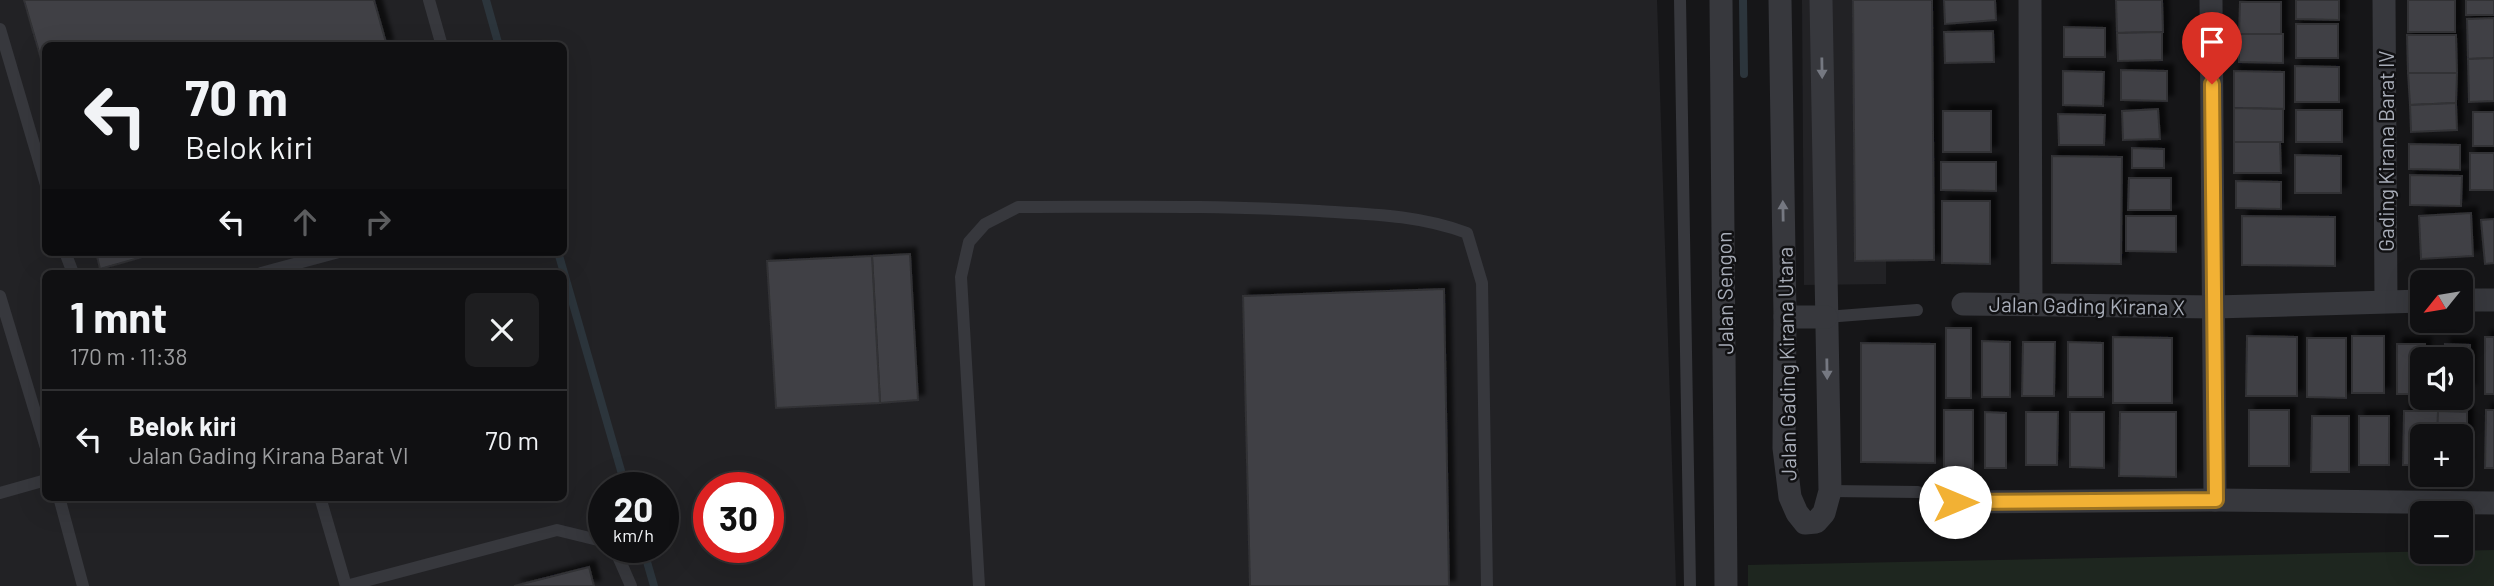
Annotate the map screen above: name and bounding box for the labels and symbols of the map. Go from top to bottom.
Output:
pin [2182,12.0,2242,84]
street label: Gading Kirana Barat IV [2373,50,2398,252]
one-way arrow [1816,57,1828,79]
one-way arrow [1777,200,1789,222]
street label: Jalan Sengon [1710,231,1738,355]
street label: Jalan Gading Kirana Utara [1771,247,1801,481]
north arrow [2410,270,2473,332]
street label: Jalan Gading Kirana X [1989,291,2185,319]
one-way arrow [1821,358,1833,380]
position arrow [1918,465,1992,539]
speed limit sign: 30 [693,472,784,563]

